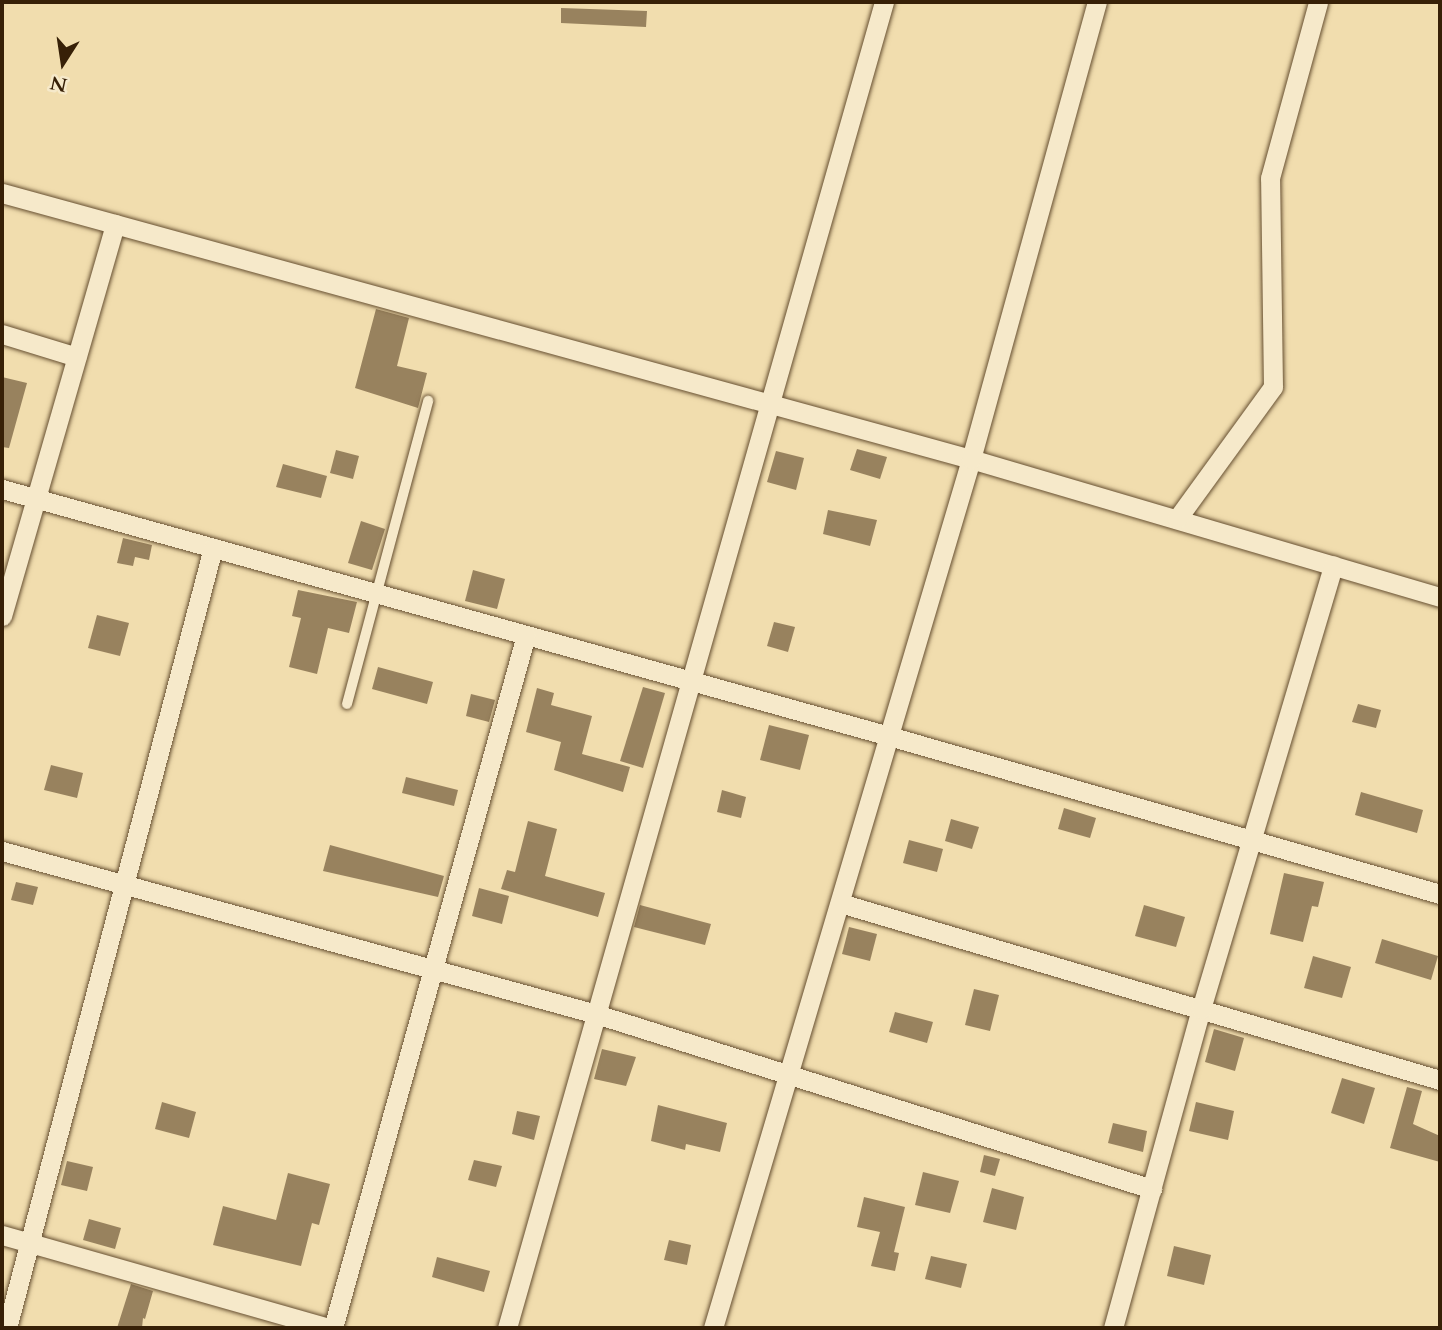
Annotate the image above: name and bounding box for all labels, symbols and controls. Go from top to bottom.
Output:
north arrow [28,28,98,98]
text: N [48,69,69,98]

